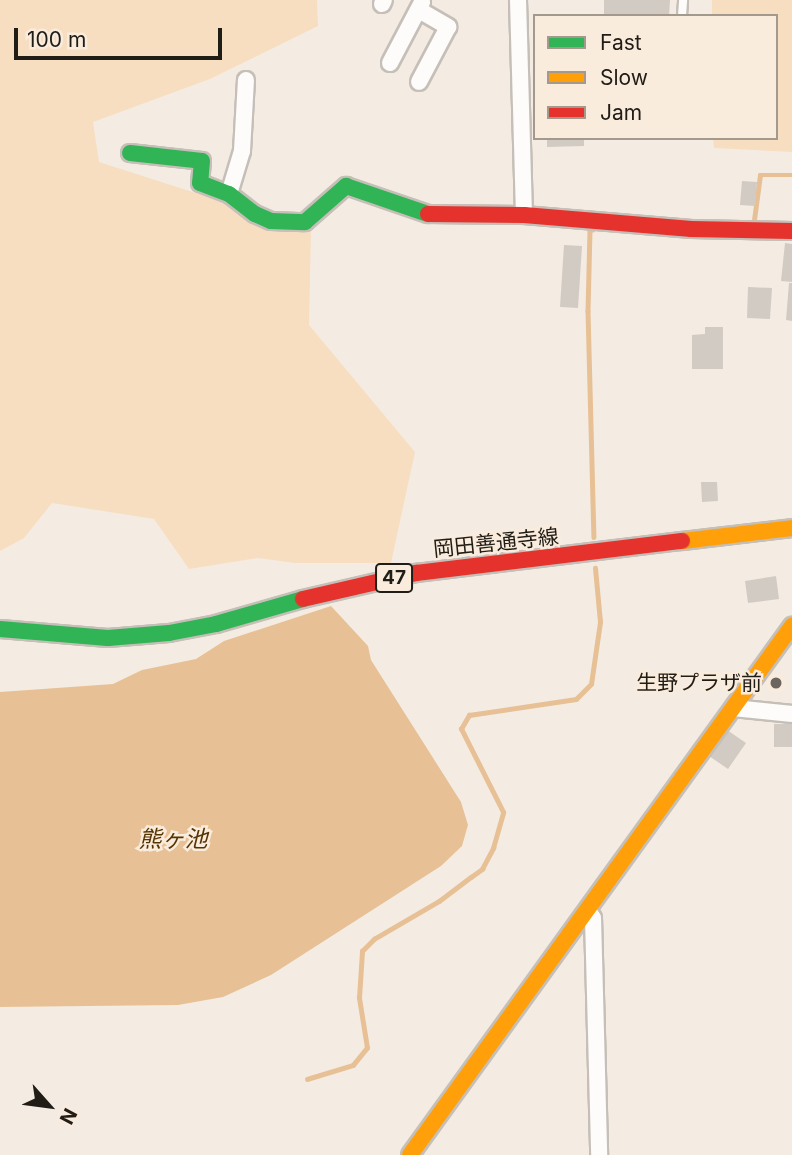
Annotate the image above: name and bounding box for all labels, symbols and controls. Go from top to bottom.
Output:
scale bar [18,14,226,58]
legend [533,14,778,140]
text: 100 m [27,27,86,52]
text: Fast [600,30,642,55]
text: Slow [600,65,648,90]
text: Jam [600,100,642,125]
street label: 岡田善通寺線 [432,524,560,562]
road number: 47 [375,562,413,594]
place label: 生野プラザ前 [636,670,762,696]
marker: 生野プラザ前 [768,675,784,691]
water label: 熊ヶ池 [139,825,207,853]
north arrow [14,1071,84,1141]
text: N [54,1104,82,1128]

